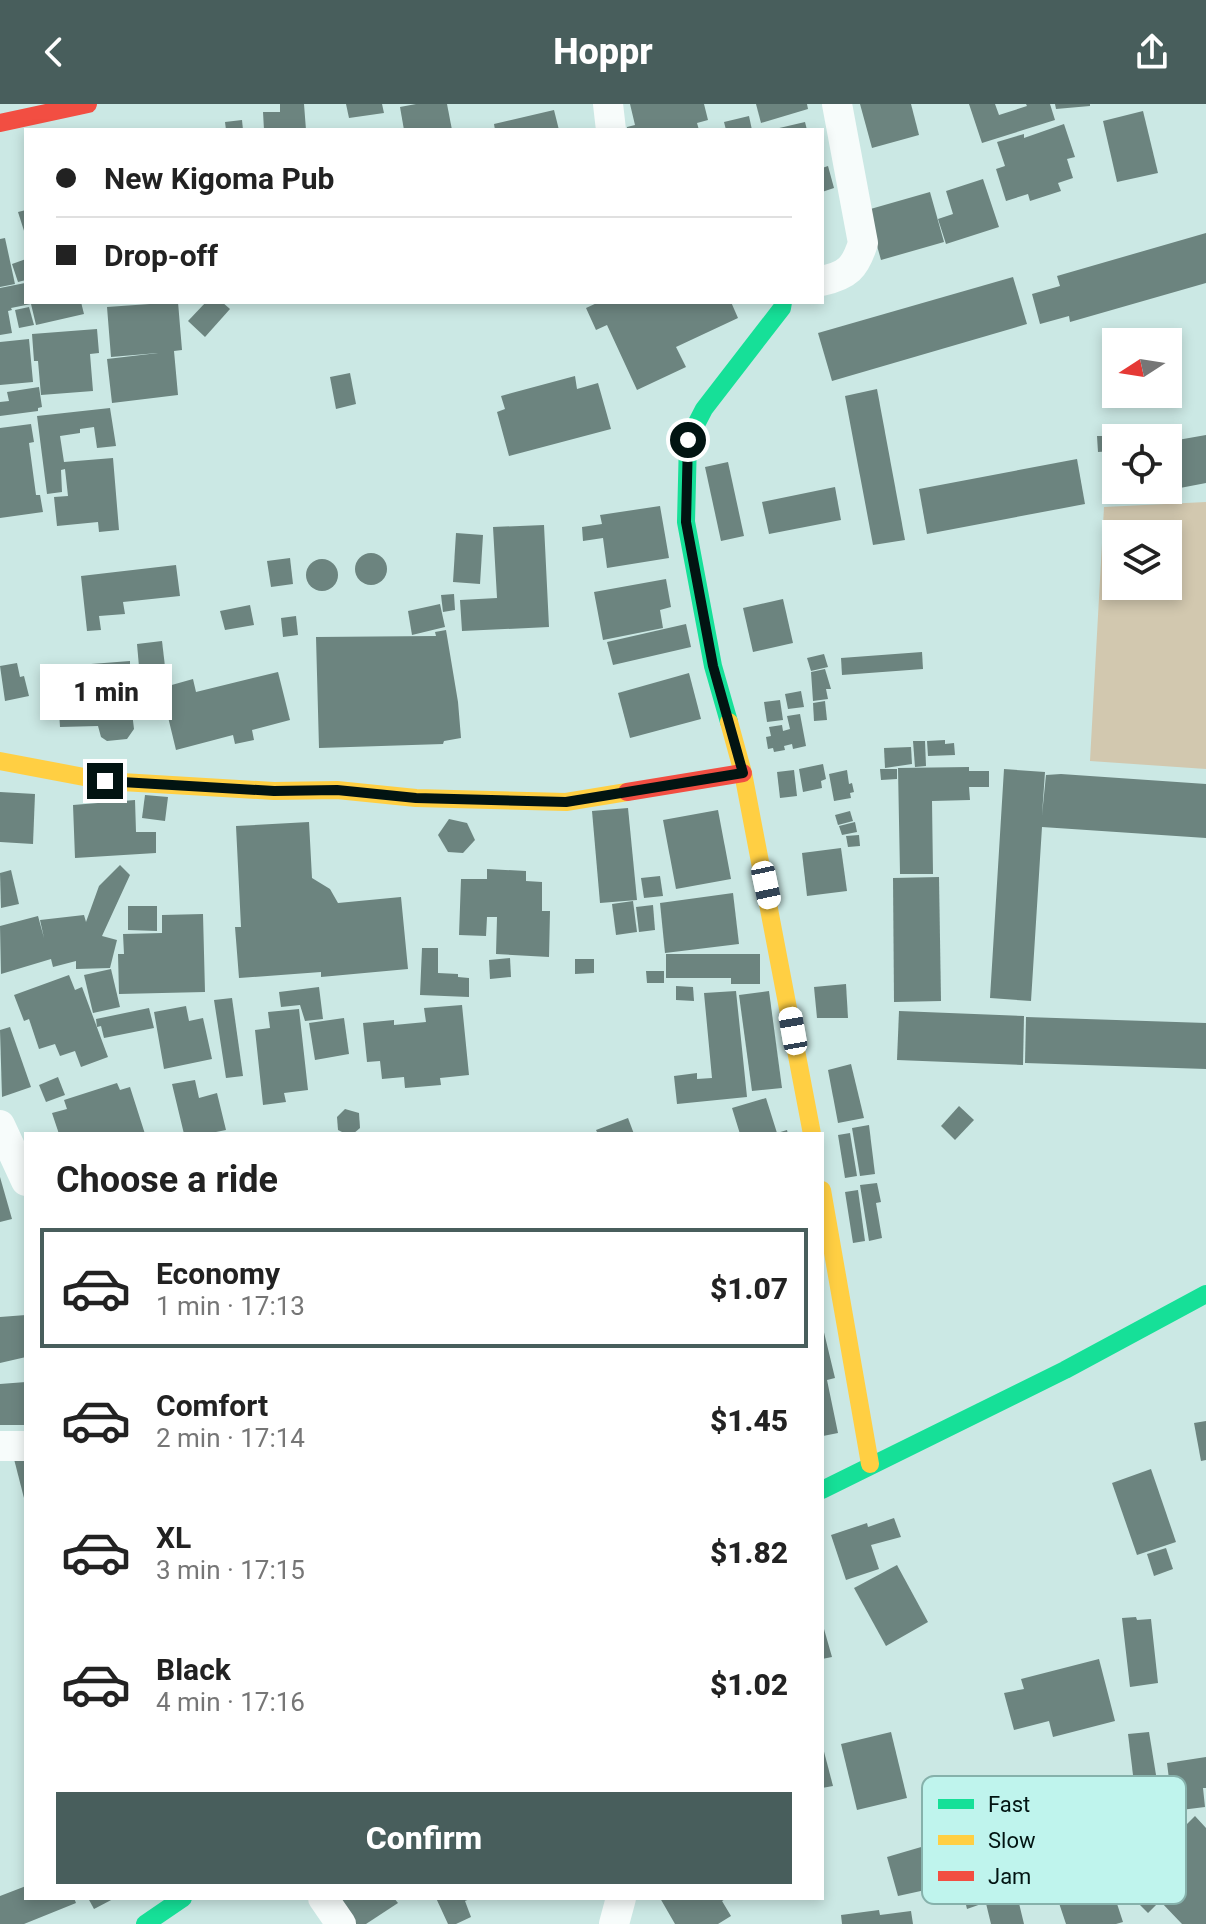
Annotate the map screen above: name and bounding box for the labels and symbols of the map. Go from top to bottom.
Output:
north arrow [1102,328,1182,408]
route start [670,422,706,458]
callout: 1 min [39,665,171,721]
route end [87,763,123,799]
car [749,859,783,911]
car [777,1005,809,1057]
legend [922,1776,1186,1904]
text: Fast [988,1792,1030,1817]
text: Slow [988,1828,1036,1853]
text: Jam [988,1864,1031,1889]

